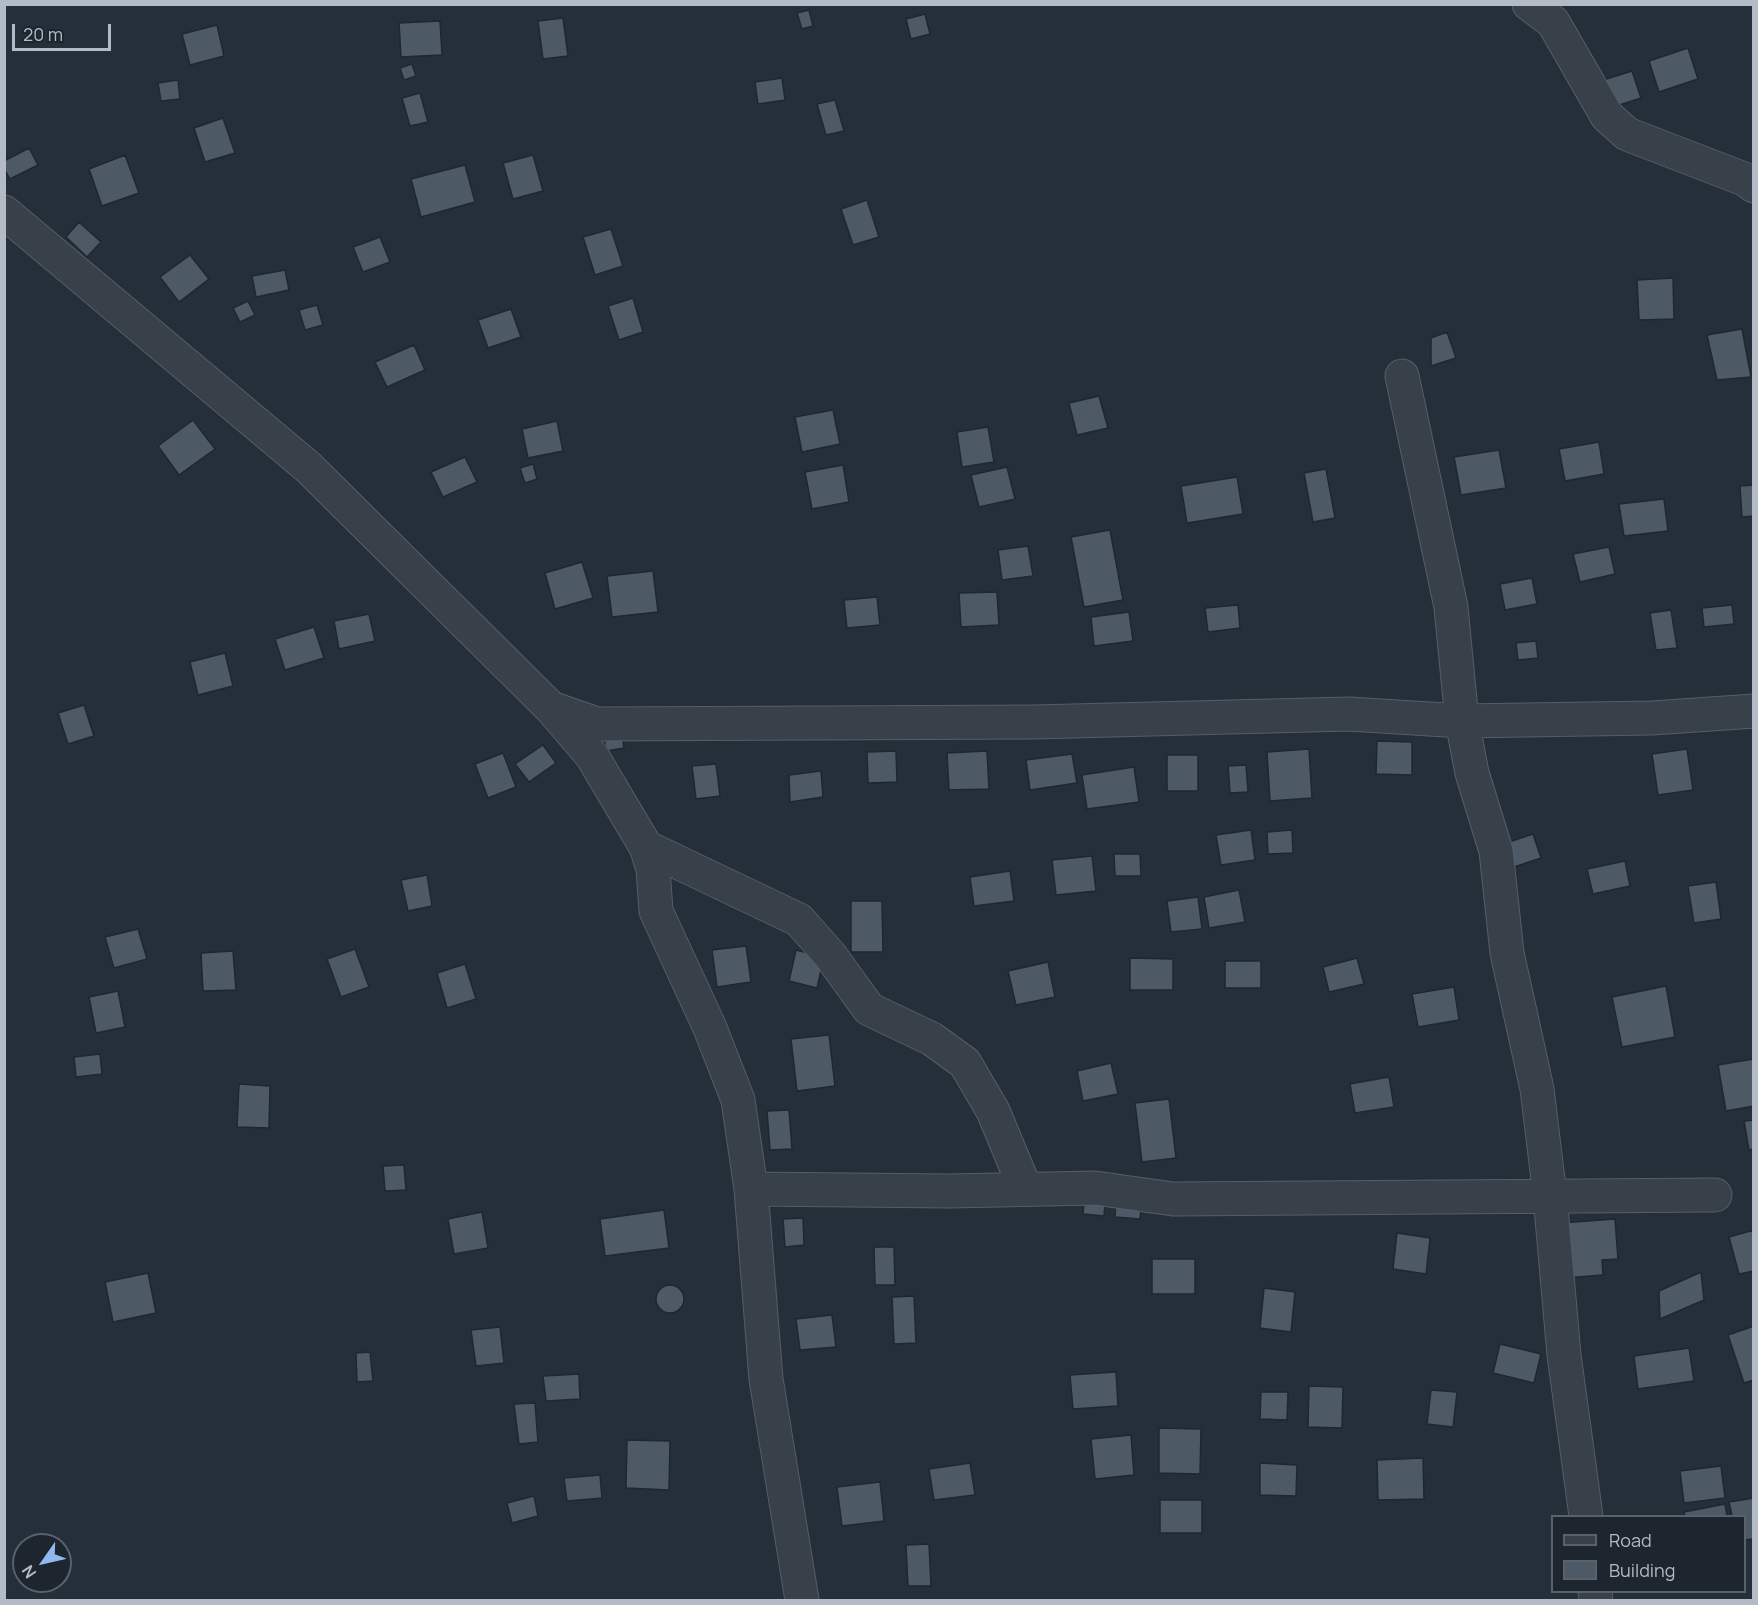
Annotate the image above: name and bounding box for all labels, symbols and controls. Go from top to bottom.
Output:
scale bar [15,12,114,50]
text: 20 m [23,22,63,46]
legend [1551,1515,1746,1593]
text: Road [1609,1528,1652,1552]
north arrow [12,1533,72,1593]
text: Building [1609,1558,1675,1582]
text: N [16,1561,41,1583]

